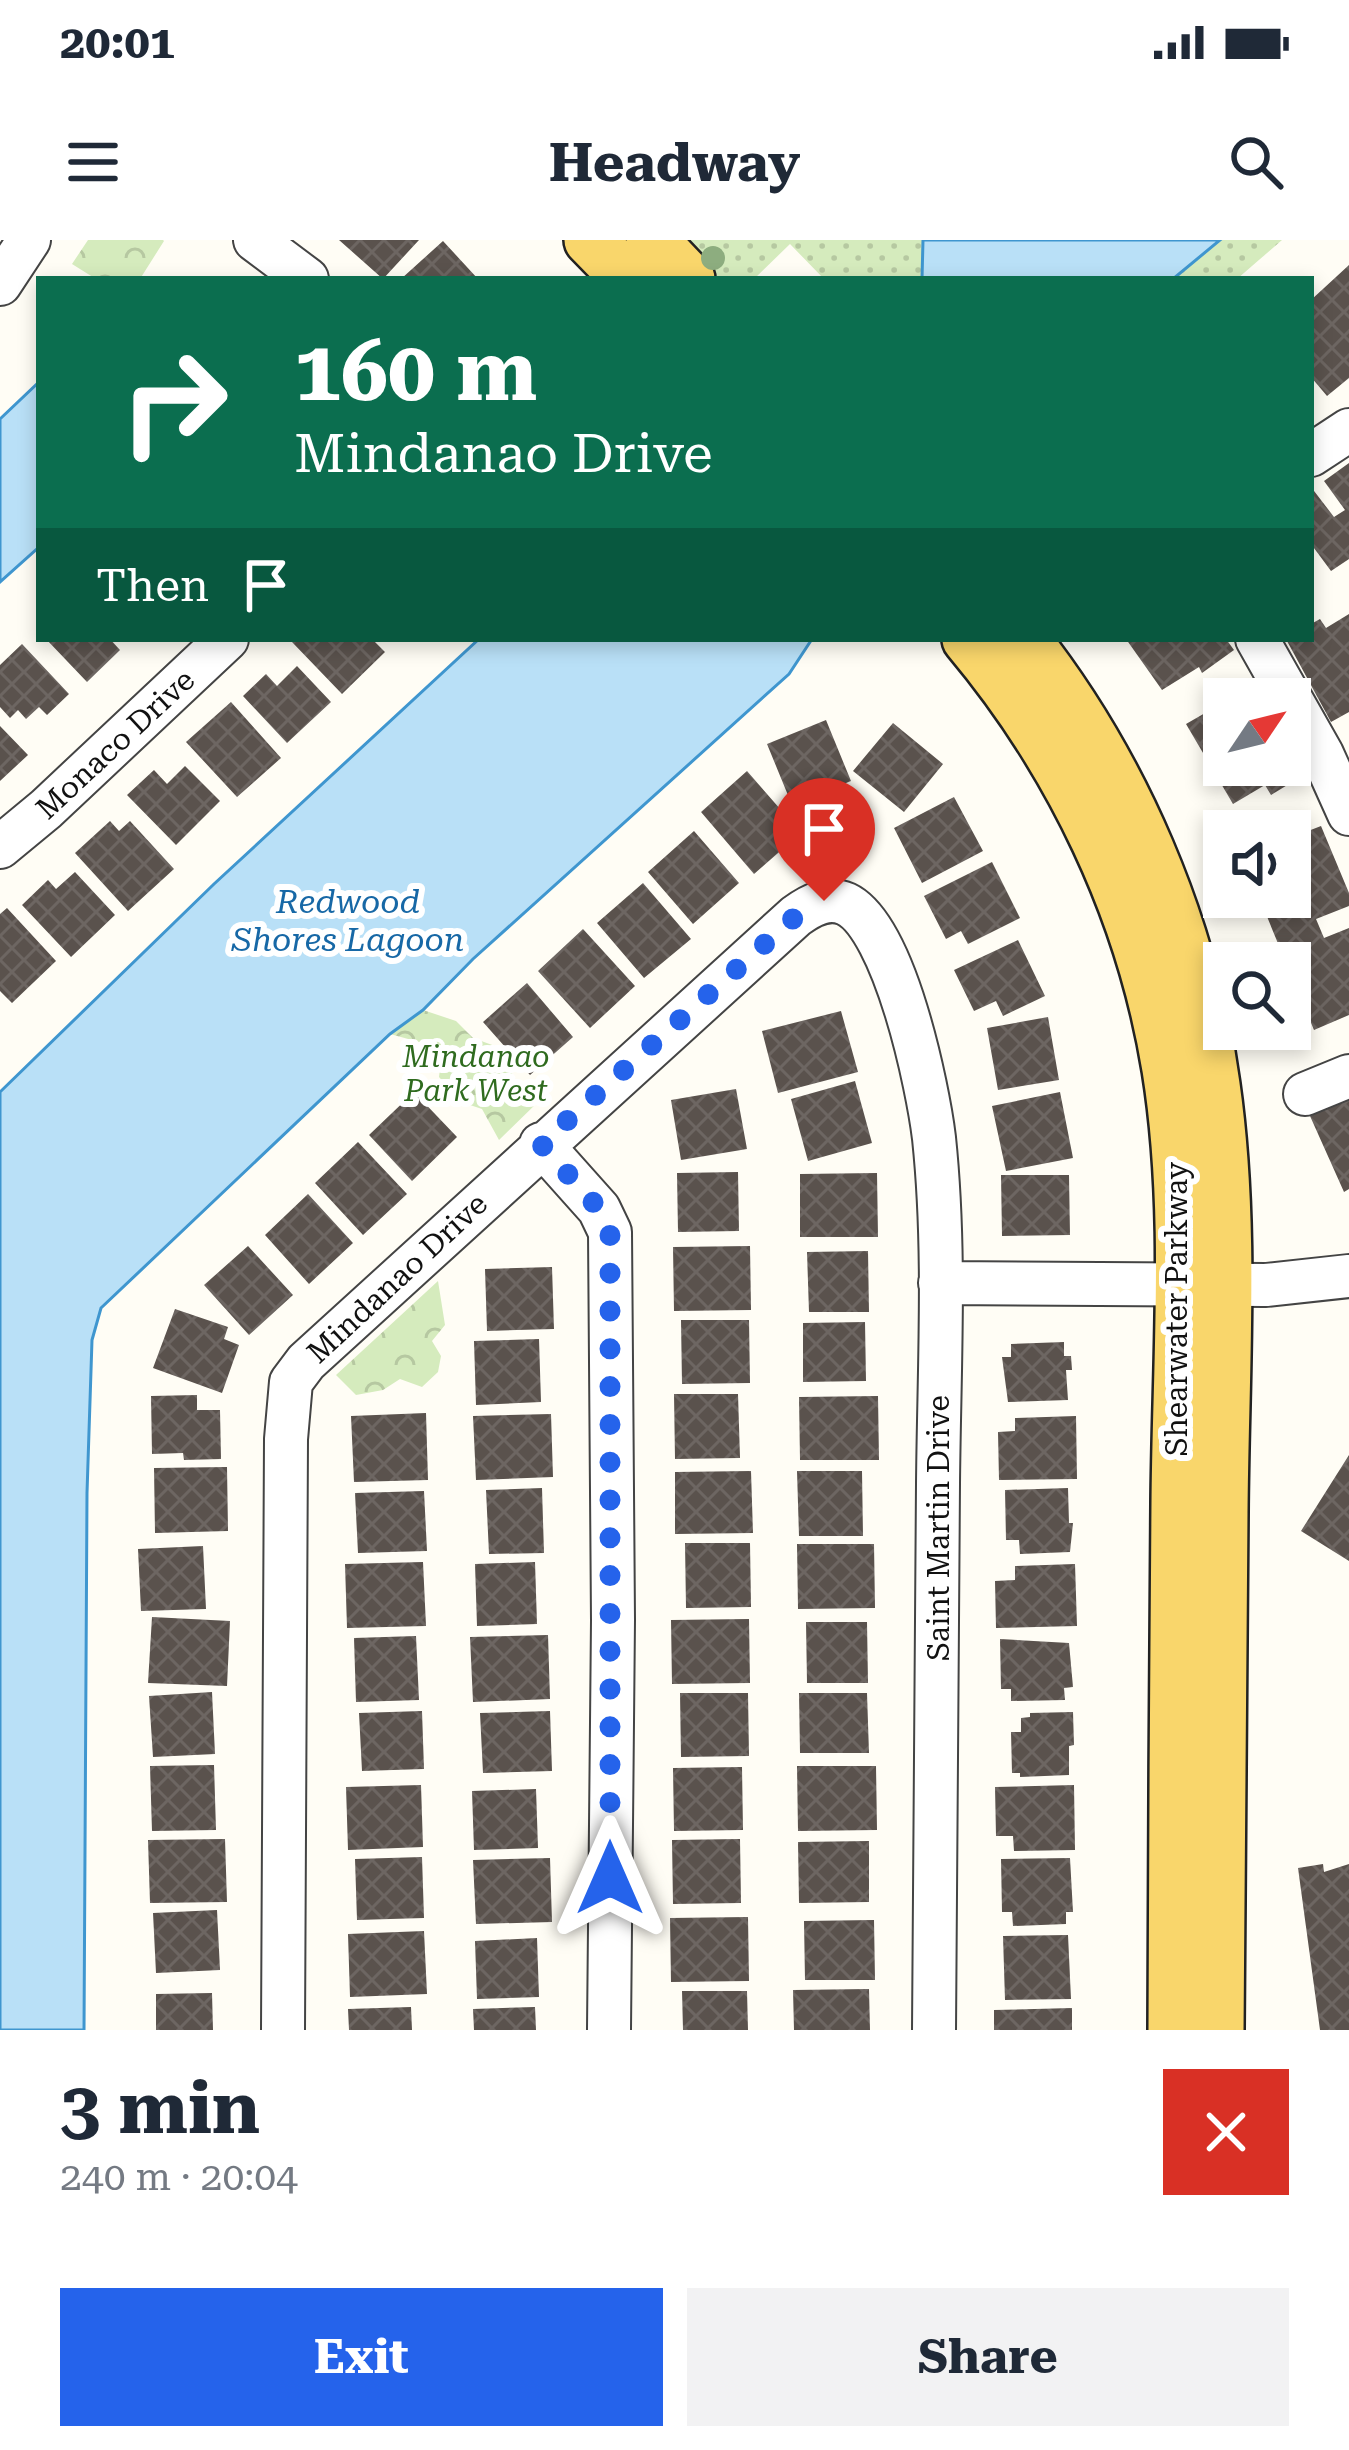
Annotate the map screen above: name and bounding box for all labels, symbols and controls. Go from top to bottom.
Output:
text: 20:01 [60,16,175,69]
icon: menu [60,129,126,195]
icon: search [1223,129,1289,195]
text: Headway [549,131,800,194]
text: 160 m [294,322,537,420]
icon: right [96,324,252,480]
text: Mindanao Drive [294,422,713,485]
icon: arrive [233,552,299,618]
text: Then [96,559,209,612]
street label: Monaco Drive [29,662,201,826]
north arrow [1203,678,1311,786]
map controls [1203,678,1311,1050]
pin [773,778,875,901]
icon: arrive [791,796,857,862]
button: sound [1203,810,1311,918]
water label: Redwood Shores Lagoon [231,882,464,959]
button: search [1203,942,1311,1050]
park label: Mindanao Park West [402,1039,549,1108]
street label: Shearwater Parkway [1159,1161,1194,1456]
street label: Mindanao Drive [300,1186,494,1370]
street label: Saint Martin Drive [921,1395,956,1661]
position arrow [547,1815,673,1941]
text: 3 min [60,2066,260,2151]
button: close [1163,2069,1289,2195]
text: 240 m · 20:04 [60,2154,298,2200]
button: Exit [60,2288,663,2426]
button: Share [687,2288,1289,2426]

